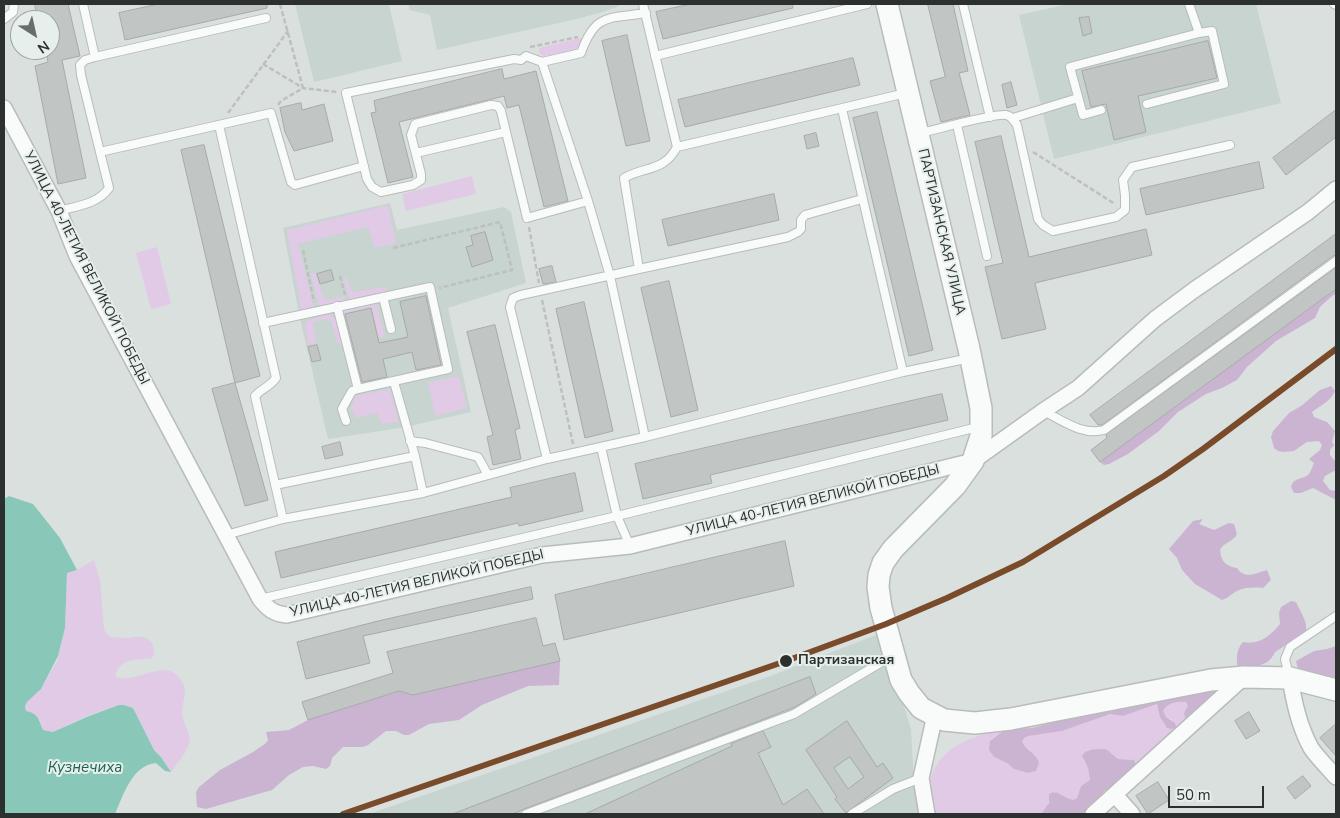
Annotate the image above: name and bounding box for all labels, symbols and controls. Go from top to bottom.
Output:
north arrow [10,10,60,60]
text: N [34,36,53,58]
street label: ПАРТИЗАНСКАЯ УЛИЦА [914,147,968,317]
street label: УЛИЦА 40-ЛЕТИЯ ВЕЛИКОЙ ПОБЕДЫ [19,148,153,388]
street label: УЛИЦА 40-ЛЕТИЯ ВЕЛИКОЙ ПОБЕДЫ [685,461,941,541]
street label: УЛИЦА 40-ЛЕТИЯ ВЕЛИКОЙ ПОБЕДЫ [288,547,546,621]
marker: Партизанская [778,653,794,669]
place label: Партизанская [798,653,894,669]
water label: Кузнечиха [48,759,122,777]
scale bar [1170,776,1266,808]
text: 50 m [1176,785,1211,805]

